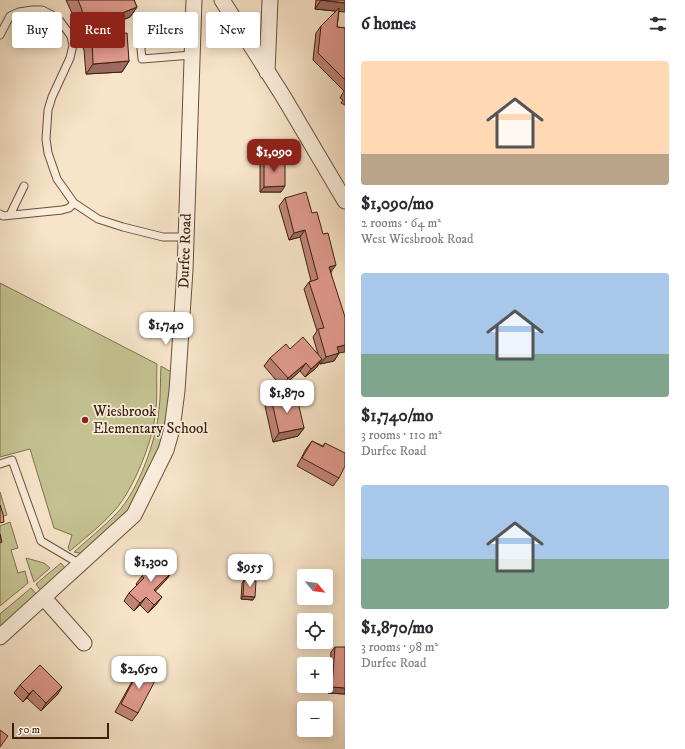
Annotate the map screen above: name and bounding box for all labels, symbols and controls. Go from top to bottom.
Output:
chip: Buy [12,12,62,48]
chip: Rent [70,12,125,48]
chip: Filters [133,12,198,48]
chip: New [206,12,260,48]
text: 6 homes [361,13,416,35]
icon: filters [647,13,669,35]
icon: home [479,87,551,159]
pin: $1,090 [241,139,307,173]
text: $1,090 [256,144,292,160]
text: $1,090/mo [361,193,433,215]
street label: Durfee Road [174,212,196,289]
text: 2 rooms · 64 m² [361,215,441,231]
text: West Wiesbrook Road [361,231,474,247]
icon: home [479,299,551,371]
pin: $1,740 [133,312,199,346]
text: $1,740 [148,317,184,333]
pin: $1,870 [254,380,320,414]
text: $1,870 [269,385,305,401]
place label: Wiesbrook Elementary School [92,402,208,438]
text: $1,740/mo [361,405,433,427]
marker: Wiesbrook Elementary School [80,415,90,425]
text: 3 rooms · 110 m² [361,427,442,443]
text: Durfee Road [361,443,426,459]
icon: home [479,511,551,583]
pin: $1,300 [118,549,184,583]
text: $1,300 [134,554,168,570]
pin: $955 [226,554,274,588]
text: $955 [237,559,263,575]
north arrow [297,569,333,605]
map controls [297,569,333,737]
button: locate [297,613,333,649]
text: $1,870/mo [361,617,433,639]
text: 3 rooms · 98 m² [361,639,438,655]
text: Durfee Road [361,655,426,671]
pin: $2,650 [106,656,172,690]
button: + [297,657,333,693]
text: $2,650 [120,661,158,677]
button: − [297,701,333,737]
scale bar [12,721,109,740]
text: 50 m [18,723,40,737]

